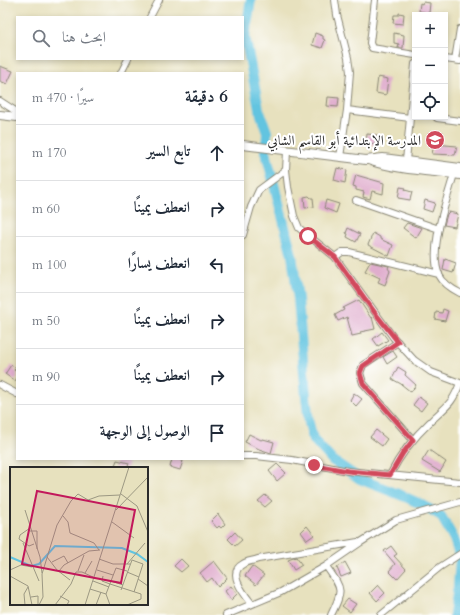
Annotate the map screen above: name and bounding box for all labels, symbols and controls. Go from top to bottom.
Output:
map controls [412,12,448,120]
button: + [412,12,448,48]
search box [16,16,244,60]
icon: search [30,27,52,49]
text: ابحث هنا [62,27,106,47]
button: − [412,48,448,84]
button: locate [412,84,448,120]
text: 6 دقيقة [185,85,228,108]
text: سيرًا · 470 m [32,89,94,107]
school or university icon: المدرسة الإبتدائية أبو القاسم الشابي [424,129,446,151]
place label: المدرسة الإبتدائية أبو القاسم الشابي [268,130,421,154]
text: تابع السير [147,141,190,161]
icon: ahead [206,142,228,164]
text: 170 m [32,144,66,162]
text: انعطف يمينًا [134,197,190,217]
icon: right [206,198,228,220]
text: 60 m [32,200,60,218]
route start [299,227,317,245]
text: انعطف يسارًا [128,253,190,273]
icon: left [206,254,228,276]
text: 100 m [32,256,66,274]
text: انعطف يمينًا [134,309,190,329]
icon: right [206,310,228,332]
text: 50 m [32,312,60,330]
text: انعطف يمينًا [134,365,190,385]
icon: right [206,366,228,388]
text: 90 m [32,368,60,386]
text: الوصول إلى الوجهة [100,421,190,441]
icon: arrive [206,422,228,444]
route end [305,456,323,474]
inset map [10,467,148,605]

